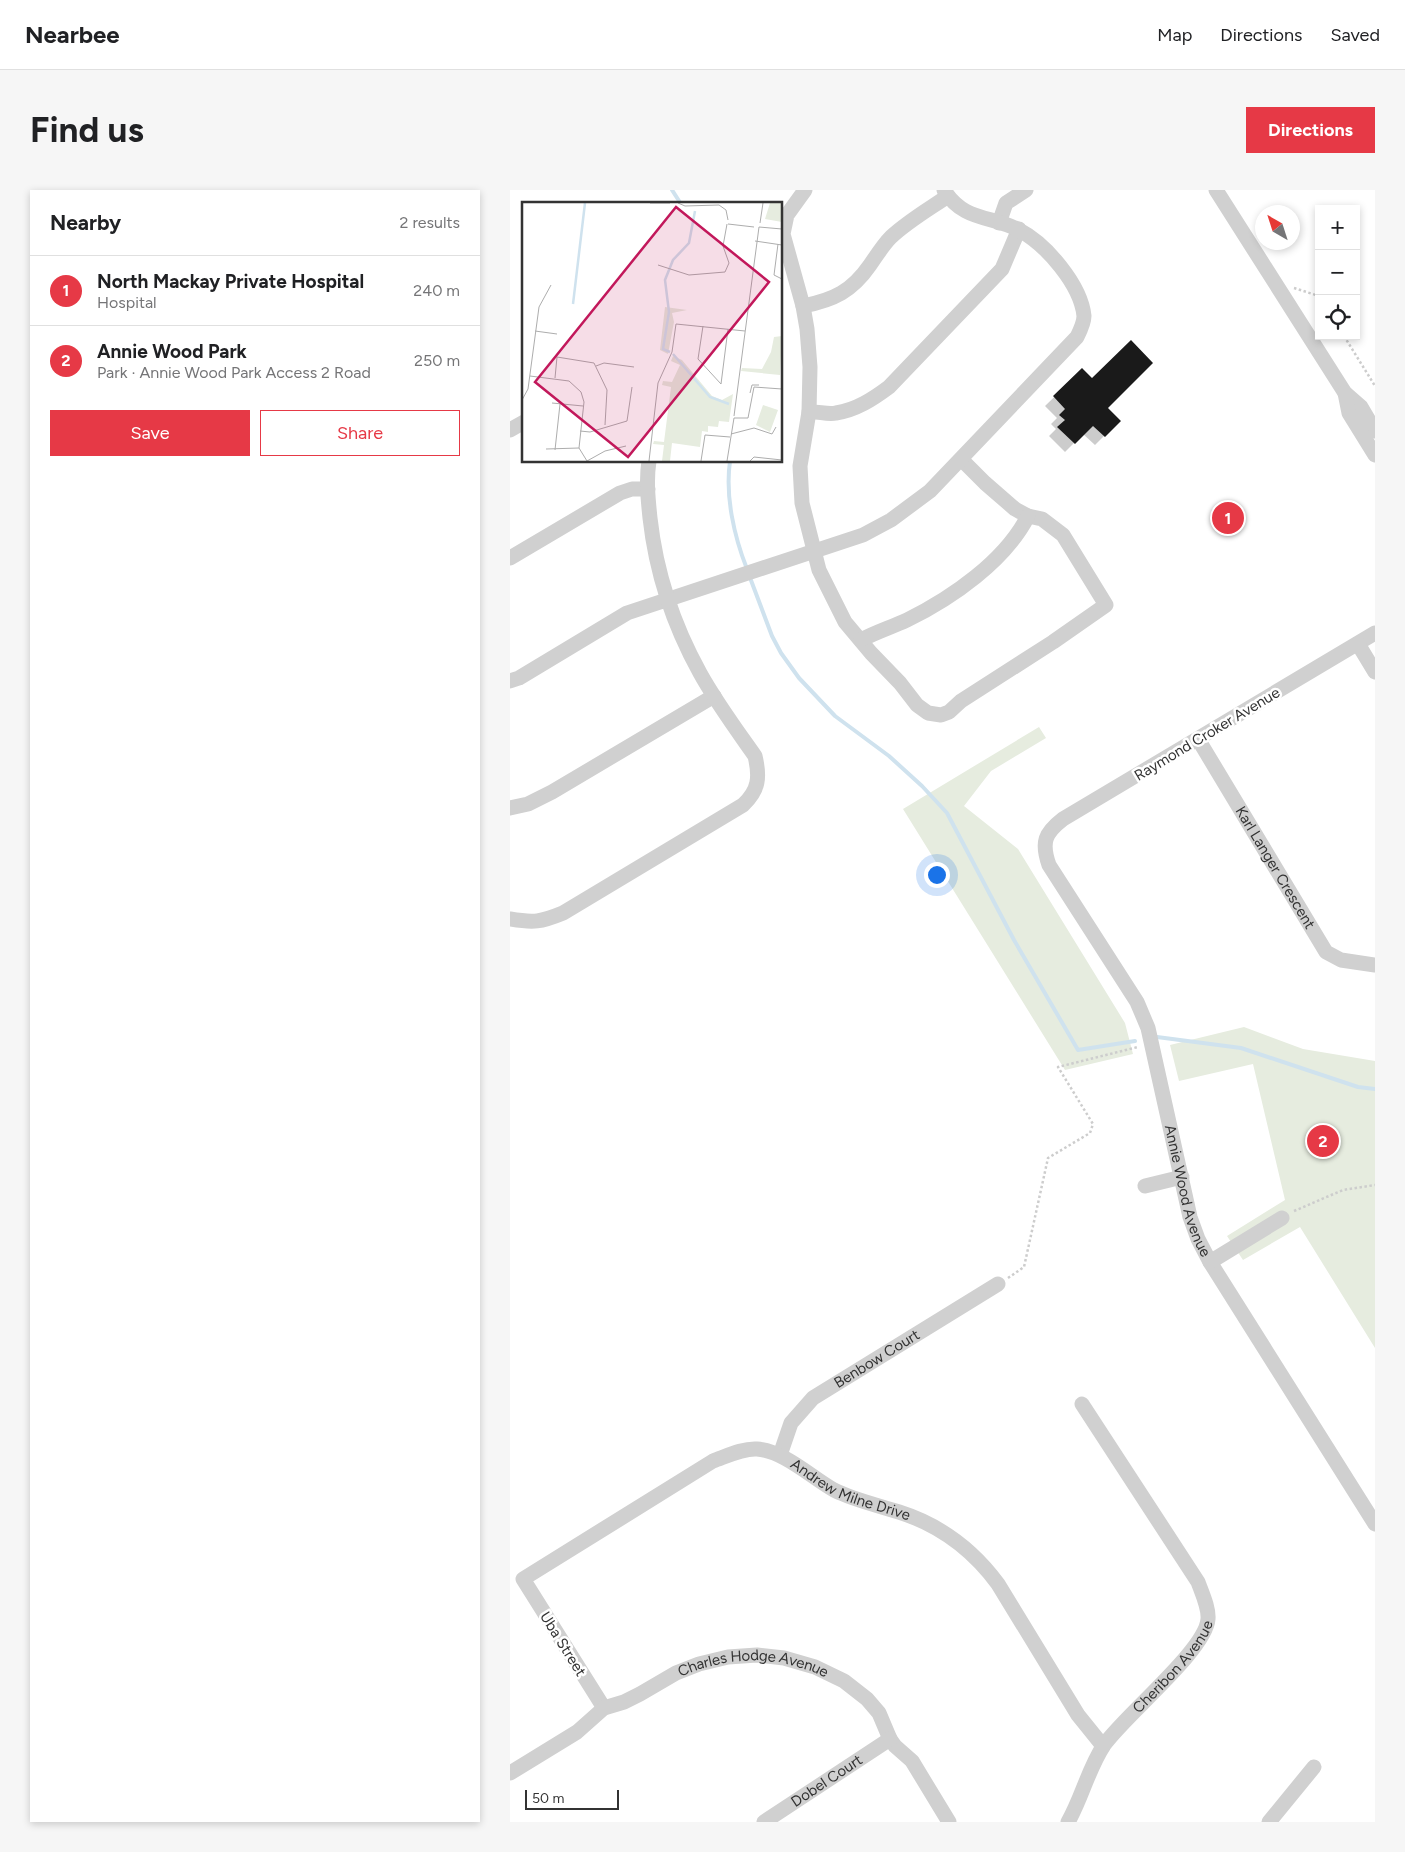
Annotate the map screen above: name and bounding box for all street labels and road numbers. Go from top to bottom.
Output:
street label: Raymond Croker Avenue [1131,683,1283,785]
street label: Karl Langer Crescent [1232,803,1319,932]
street label: Annie Wood Avenue [1161,1123,1215,1260]
street label: Benbow Court [831,1325,923,1392]
street label: Andrew Milne Drive [787,1455,913,1524]
street label: Uba Street [536,1608,590,1680]
street label: Cheribon Avenue [1129,1618,1217,1717]
street label: Charles Hodge Avenue [676,1667,830,1685]
street label: Dobel Court [788,1751,866,1811]

